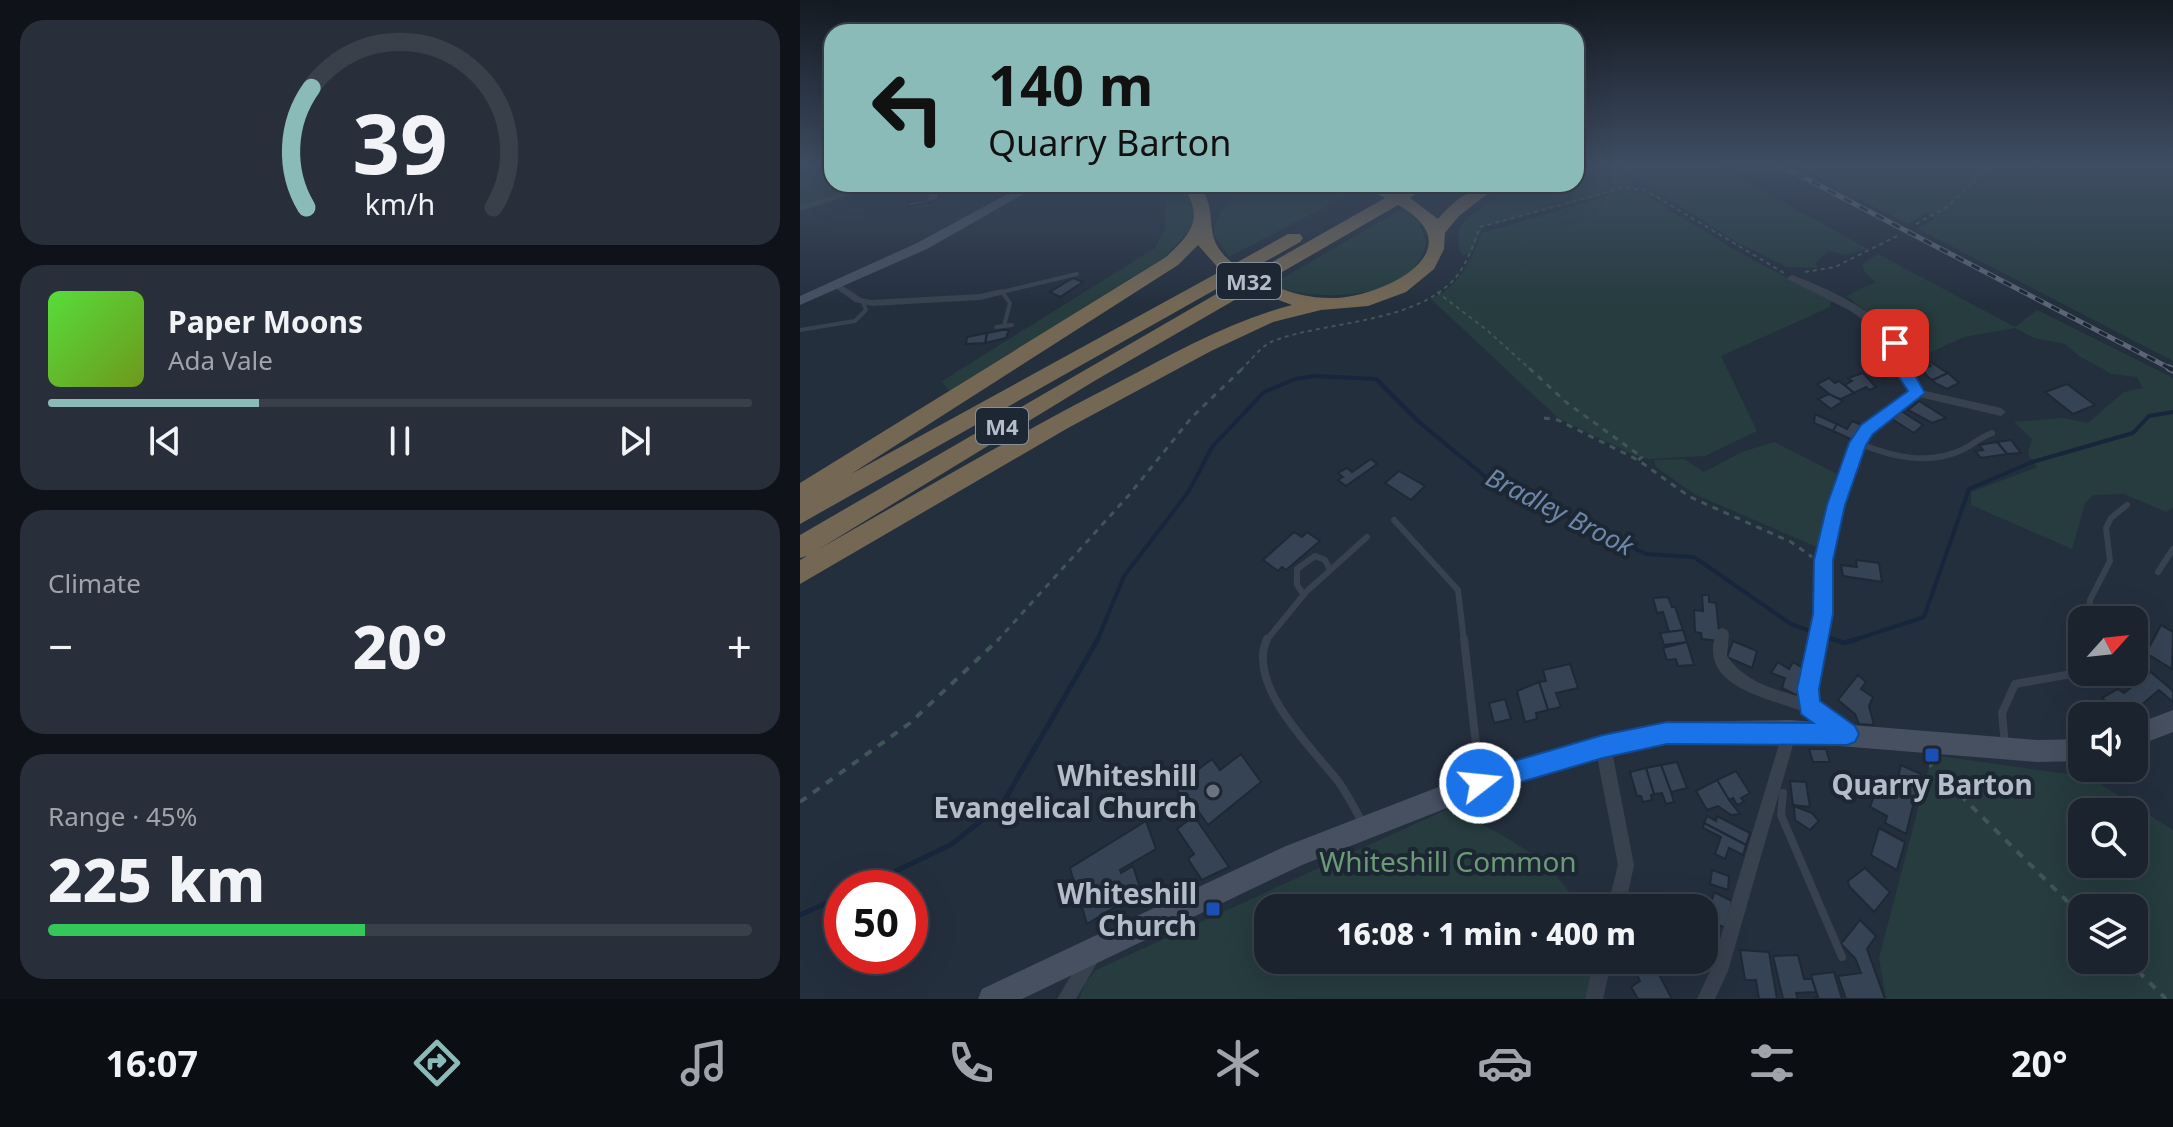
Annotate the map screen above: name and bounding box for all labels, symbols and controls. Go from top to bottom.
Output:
text: 140 m [988,46,1153,122]
icon: left [856,56,960,160]
text: 39 [352,85,448,198]
text: Quarry Barton [988,118,1232,167]
text: km/h [365,185,435,224]
road number: M32 [1217,263,1281,299]
text: Paper Moons [168,301,363,342]
pin [1861,309,1929,377]
icon: arrive [1873,321,1917,365]
text: Ada Vale [168,342,273,378]
road number: M4 [976,408,1028,444]
icon: previous [143,419,187,463]
icon: pause [378,419,422,463]
icon: next [613,419,657,463]
water label: Bradley Brook [1480,458,1641,564]
text: Climate [48,565,141,601]
text: 20° [353,605,447,687]
north arrow [2068,606,2148,686]
map controls [2068,606,2148,974]
text: − [48,616,73,676]
text: + [727,616,752,676]
button: sound [2068,702,2148,782]
position arrow [1438,741,1522,825]
marker: Quarry Barton [1923,746,1941,764]
place label: Whiteshill Evangelical Church [933,756,1197,826]
place label: Quarry Barton [1831,765,2033,803]
marker: Whiteshill Evangelical Church [1204,782,1222,800]
text: Range · 45% [48,798,197,834]
button: search [2068,798,2148,878]
text: 225 km [48,838,265,920]
park label: Whiteshill Common [1319,842,1577,880]
speed limit sign: 50 [824,870,928,974]
place label: Whiteshill Church [1057,874,1197,944]
button: layers [2068,894,2148,974]
marker: Whiteshill Church [1204,900,1222,918]
text: 16:08 · 1 min · 400 m [1336,913,1636,954]
icon: directions [409,1035,465,1091]
icon: music [676,1035,732,1091]
icon: phone [943,1035,999,1091]
icon: climate [1210,1035,1266,1091]
icon: car [1477,1035,1533,1091]
icon: filters [1744,1035,1800,1091]
text: 16:07 [106,1039,198,1088]
text: 20° [2011,1039,2067,1088]

